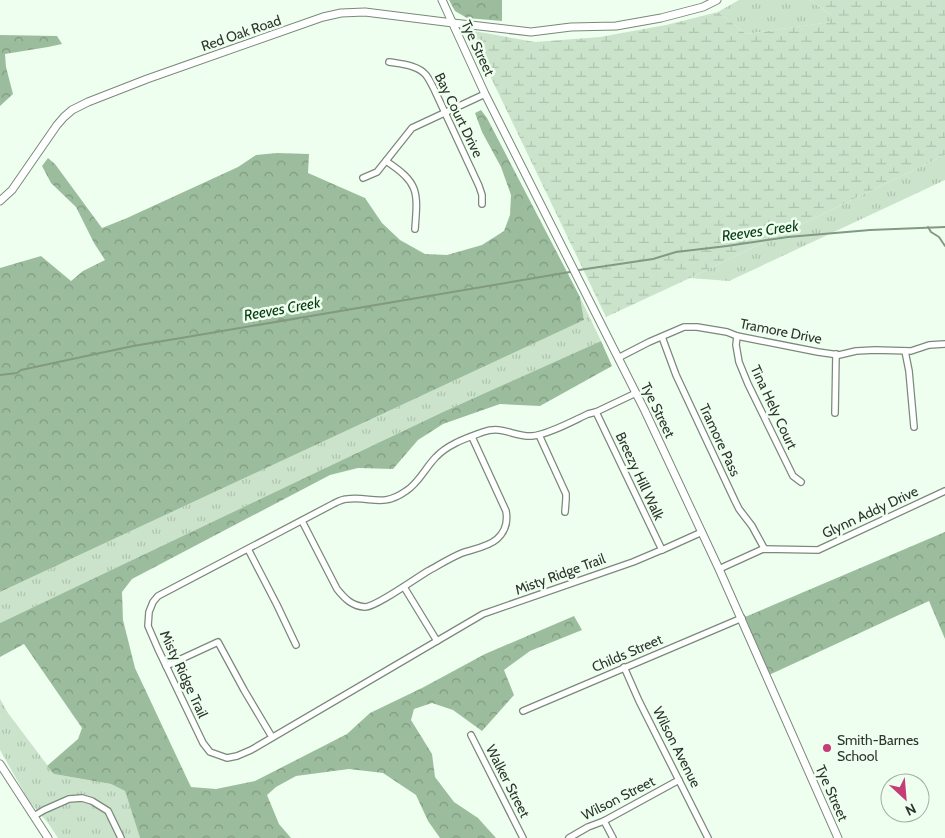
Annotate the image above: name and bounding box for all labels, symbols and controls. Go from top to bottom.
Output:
street label: Red Oak Road [199,11,283,55]
street label: Tye Street [457,17,499,79]
street label: Bay Court Drive [431,70,487,160]
water label: Reeves Creek [720,217,800,245]
water label: Reeves Creek [242,293,322,325]
street label: Tramore Drive [738,314,824,348]
street label: Tina Hely Court [747,362,801,452]
street label: Tye Street [637,379,679,441]
street label: Tramore Pass [695,401,745,479]
street label: Breezy Hill Walk [612,429,669,524]
street label: Glynn Addy Drive [819,482,921,542]
street label: Misty Ridge Trail [512,549,608,599]
street label: Misty Ridge Trail [156,627,212,721]
street label: Childs Street [589,630,665,676]
street label: Wilson Avenue [649,704,705,790]
place label: Smith-Barnes School [837,731,919,765]
street label: Walker Street [482,742,534,821]
marker: Smith-Barnes School [821,742,833,754]
street label: Tye Street [812,762,852,824]
street label: Wilson Street [578,772,658,824]
north arrow [880,773,930,823]
text: N [902,799,919,820]

